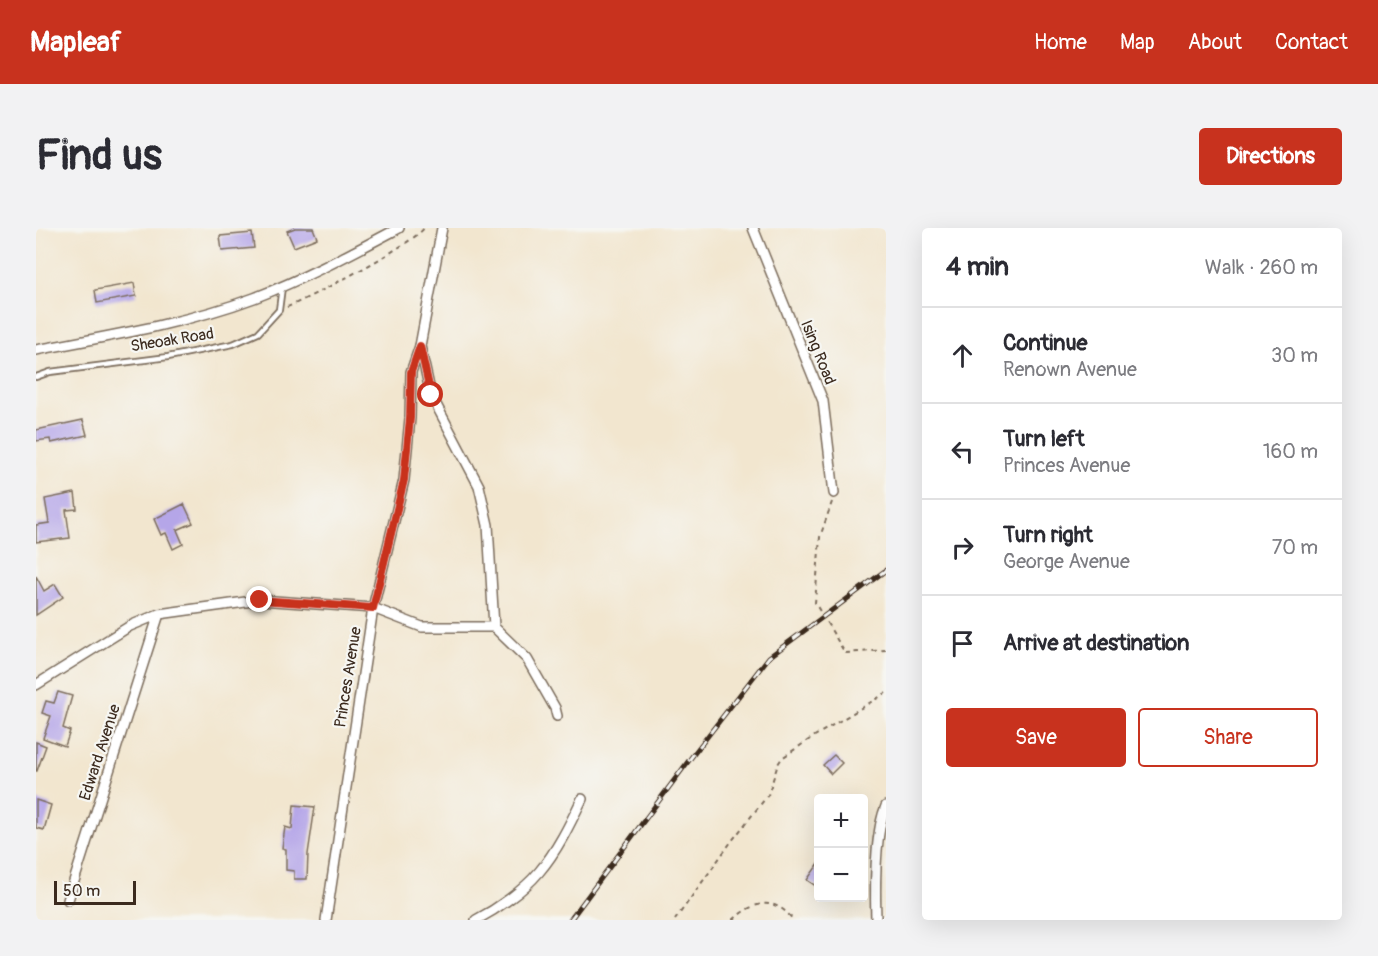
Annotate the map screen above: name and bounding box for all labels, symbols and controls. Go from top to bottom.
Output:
text: Mapleaf [30,25,121,60]
text: Home [1034,29,1087,56]
text: Map [1120,29,1155,56]
text: About [1188,29,1242,56]
text: Contact [1275,29,1348,56]
button: Directions [1199,128,1342,185]
text: Find us [36,130,162,182]
text: 4 min [946,251,1009,283]
text: Walk · 260 m [1205,255,1318,280]
street label: Ising Road [796,317,840,388]
street label: Sheoak Road [129,324,215,356]
text: Continue [1003,329,1087,357]
icon: ahead [946,339,979,372]
text: 30 m [1271,343,1318,368]
text: Renown Avenue [1003,357,1137,382]
route start [417,381,443,407]
text: Turn left [1003,425,1085,453]
icon: left [946,435,979,468]
text: 160 m [1263,439,1318,464]
text: Princes Avenue [1003,453,1130,478]
text: Turn right [1003,521,1093,549]
icon: right [946,531,979,564]
text: 70 m [1272,535,1318,560]
text: George Avenue [1003,549,1130,574]
route end [246,586,272,612]
street label: Princes Avenue [330,625,366,729]
icon: arrive [946,627,979,660]
text: Arrive at destination [1003,629,1189,657]
street label: Edward Avenue [75,701,125,803]
button: Save [946,708,1126,767]
button: Share [1138,708,1318,767]
map controls [814,794,868,902]
button: + [814,794,868,848]
button: − [814,848,868,902]
scale bar [54,878,136,906]
text: 50 m [63,881,100,901]

